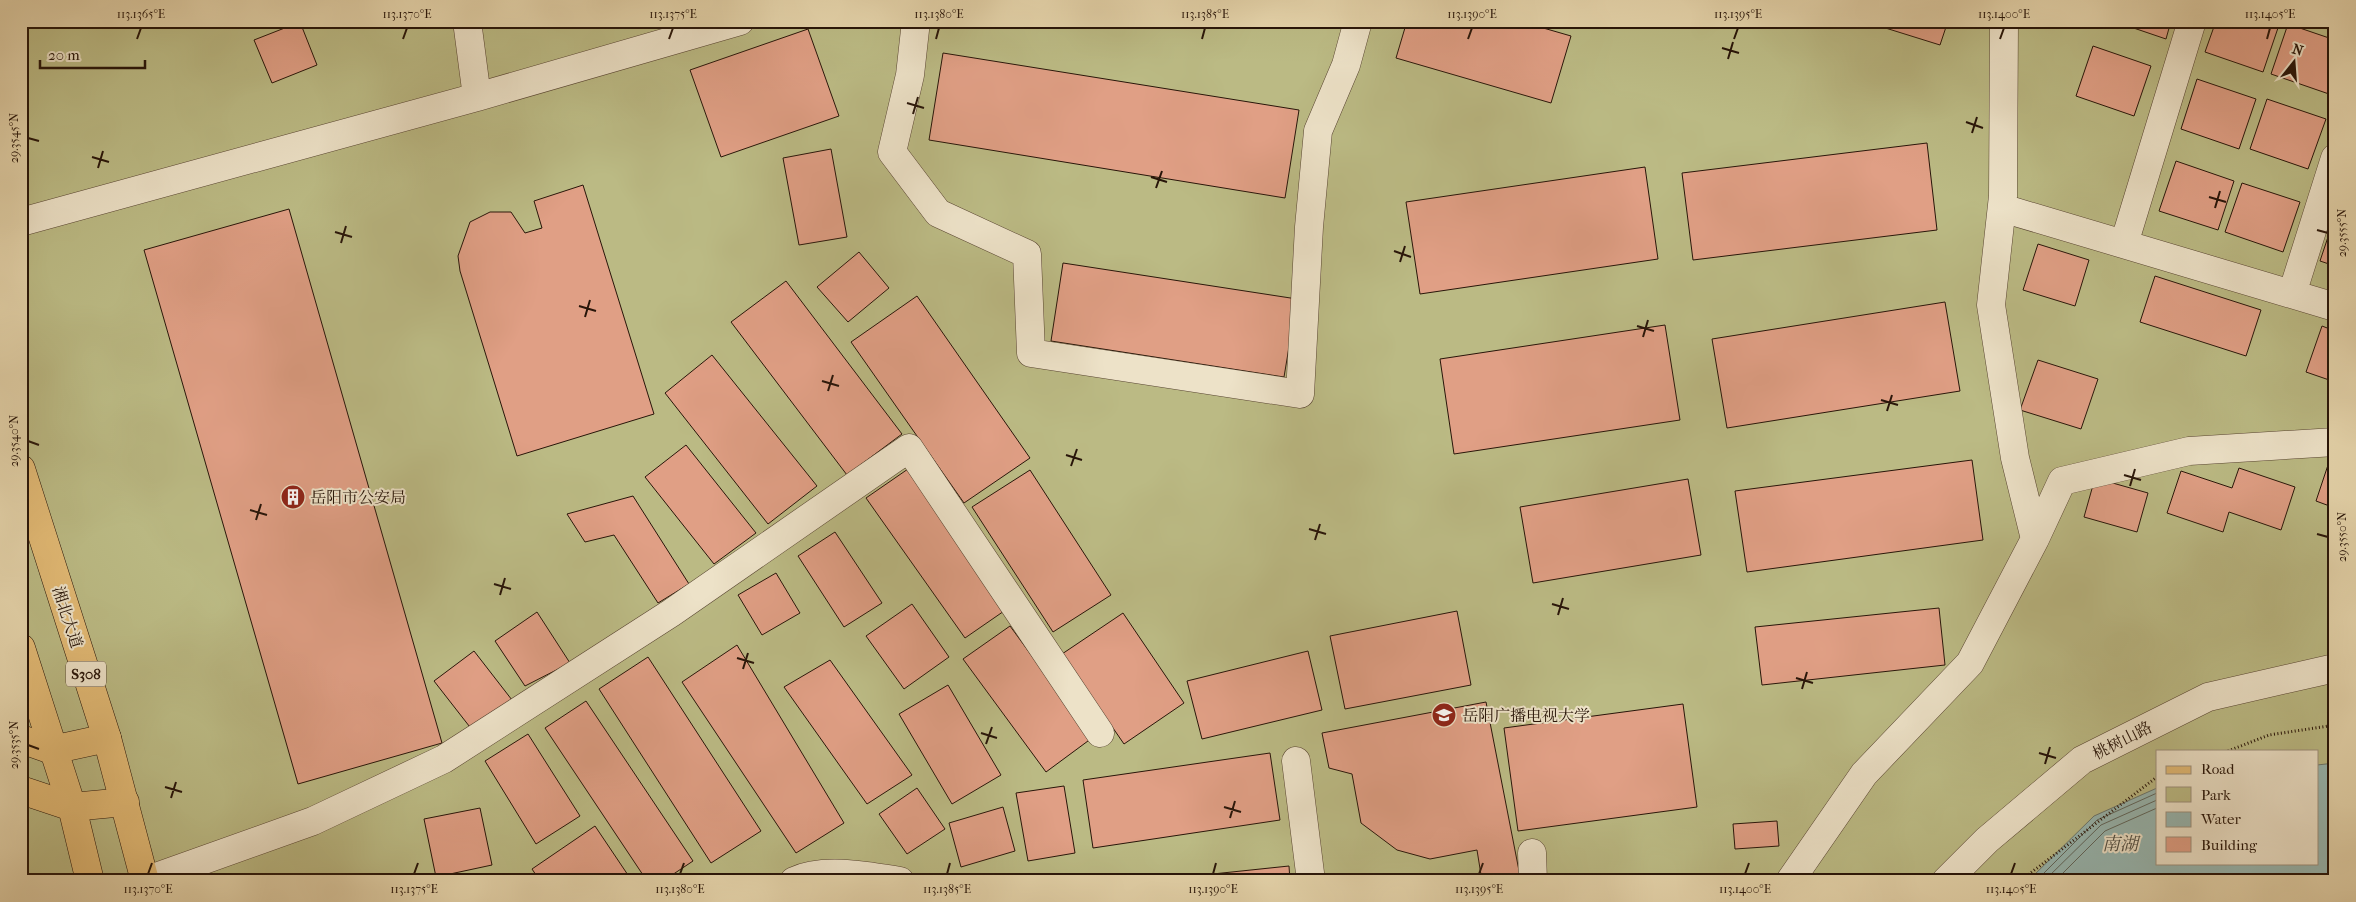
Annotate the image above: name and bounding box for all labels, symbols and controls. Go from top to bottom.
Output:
text: 113.1365°E [117,7,165,21]
text: 113.1370°E [382,7,432,21]
text: 113.1375°E [649,7,697,21]
text: 113.1380°E [914,7,964,21]
text: 113.1385°E [1181,7,1229,21]
text: 113.1390°E [1447,7,1497,21]
text: 113.1395°E [1714,7,1762,21]
text: 113.1400°E [1978,7,2030,21]
text: 113.1405°E [2245,7,2295,21]
scale bar [40,38,145,70]
north arrow [2268,38,2318,88]
text: N [2290,40,2306,60]
text: 20 m [48,46,80,64]
text: 29.3545°N [7,113,21,163]
text: 29.3555°N [2335,209,2349,257]
text: 29.3540°N [7,415,21,467]
building icon: 岳阳市公安局 [280,484,306,510]
place label: 岳阳市公安局 [310,488,406,507]
text: 29.3550°N [2335,512,2349,562]
street label: 湘北大道 [49,584,86,651]
road number: S308 [66,662,106,686]
school or university icon: 岳阳广播电视大学 [1431,702,1457,728]
place label: 岳阳广播电视大学 [1462,706,1590,725]
street label: 桃树山路 [2089,717,2155,763]
text: 29.3535°N [7,721,21,769]
legend [2156,750,2318,864]
text: Road [2201,760,2235,778]
text: Park [2201,786,2231,804]
text: Water [2200,810,2241,828]
water label: 南湖 [2102,834,2141,855]
text: Building [2201,836,2258,854]
text: 113.1370°E [123,882,173,896]
text: 113.1375°E [390,882,438,896]
text: 113.1380°E [655,882,705,896]
text: 113.1385°E [923,882,971,896]
text: 113.1390°E [1188,882,1238,896]
text: 113.1395°E [1455,882,1503,896]
text: 113.1400°E [1719,882,1771,896]
text: 113.1405°E [1986,882,2036,896]

